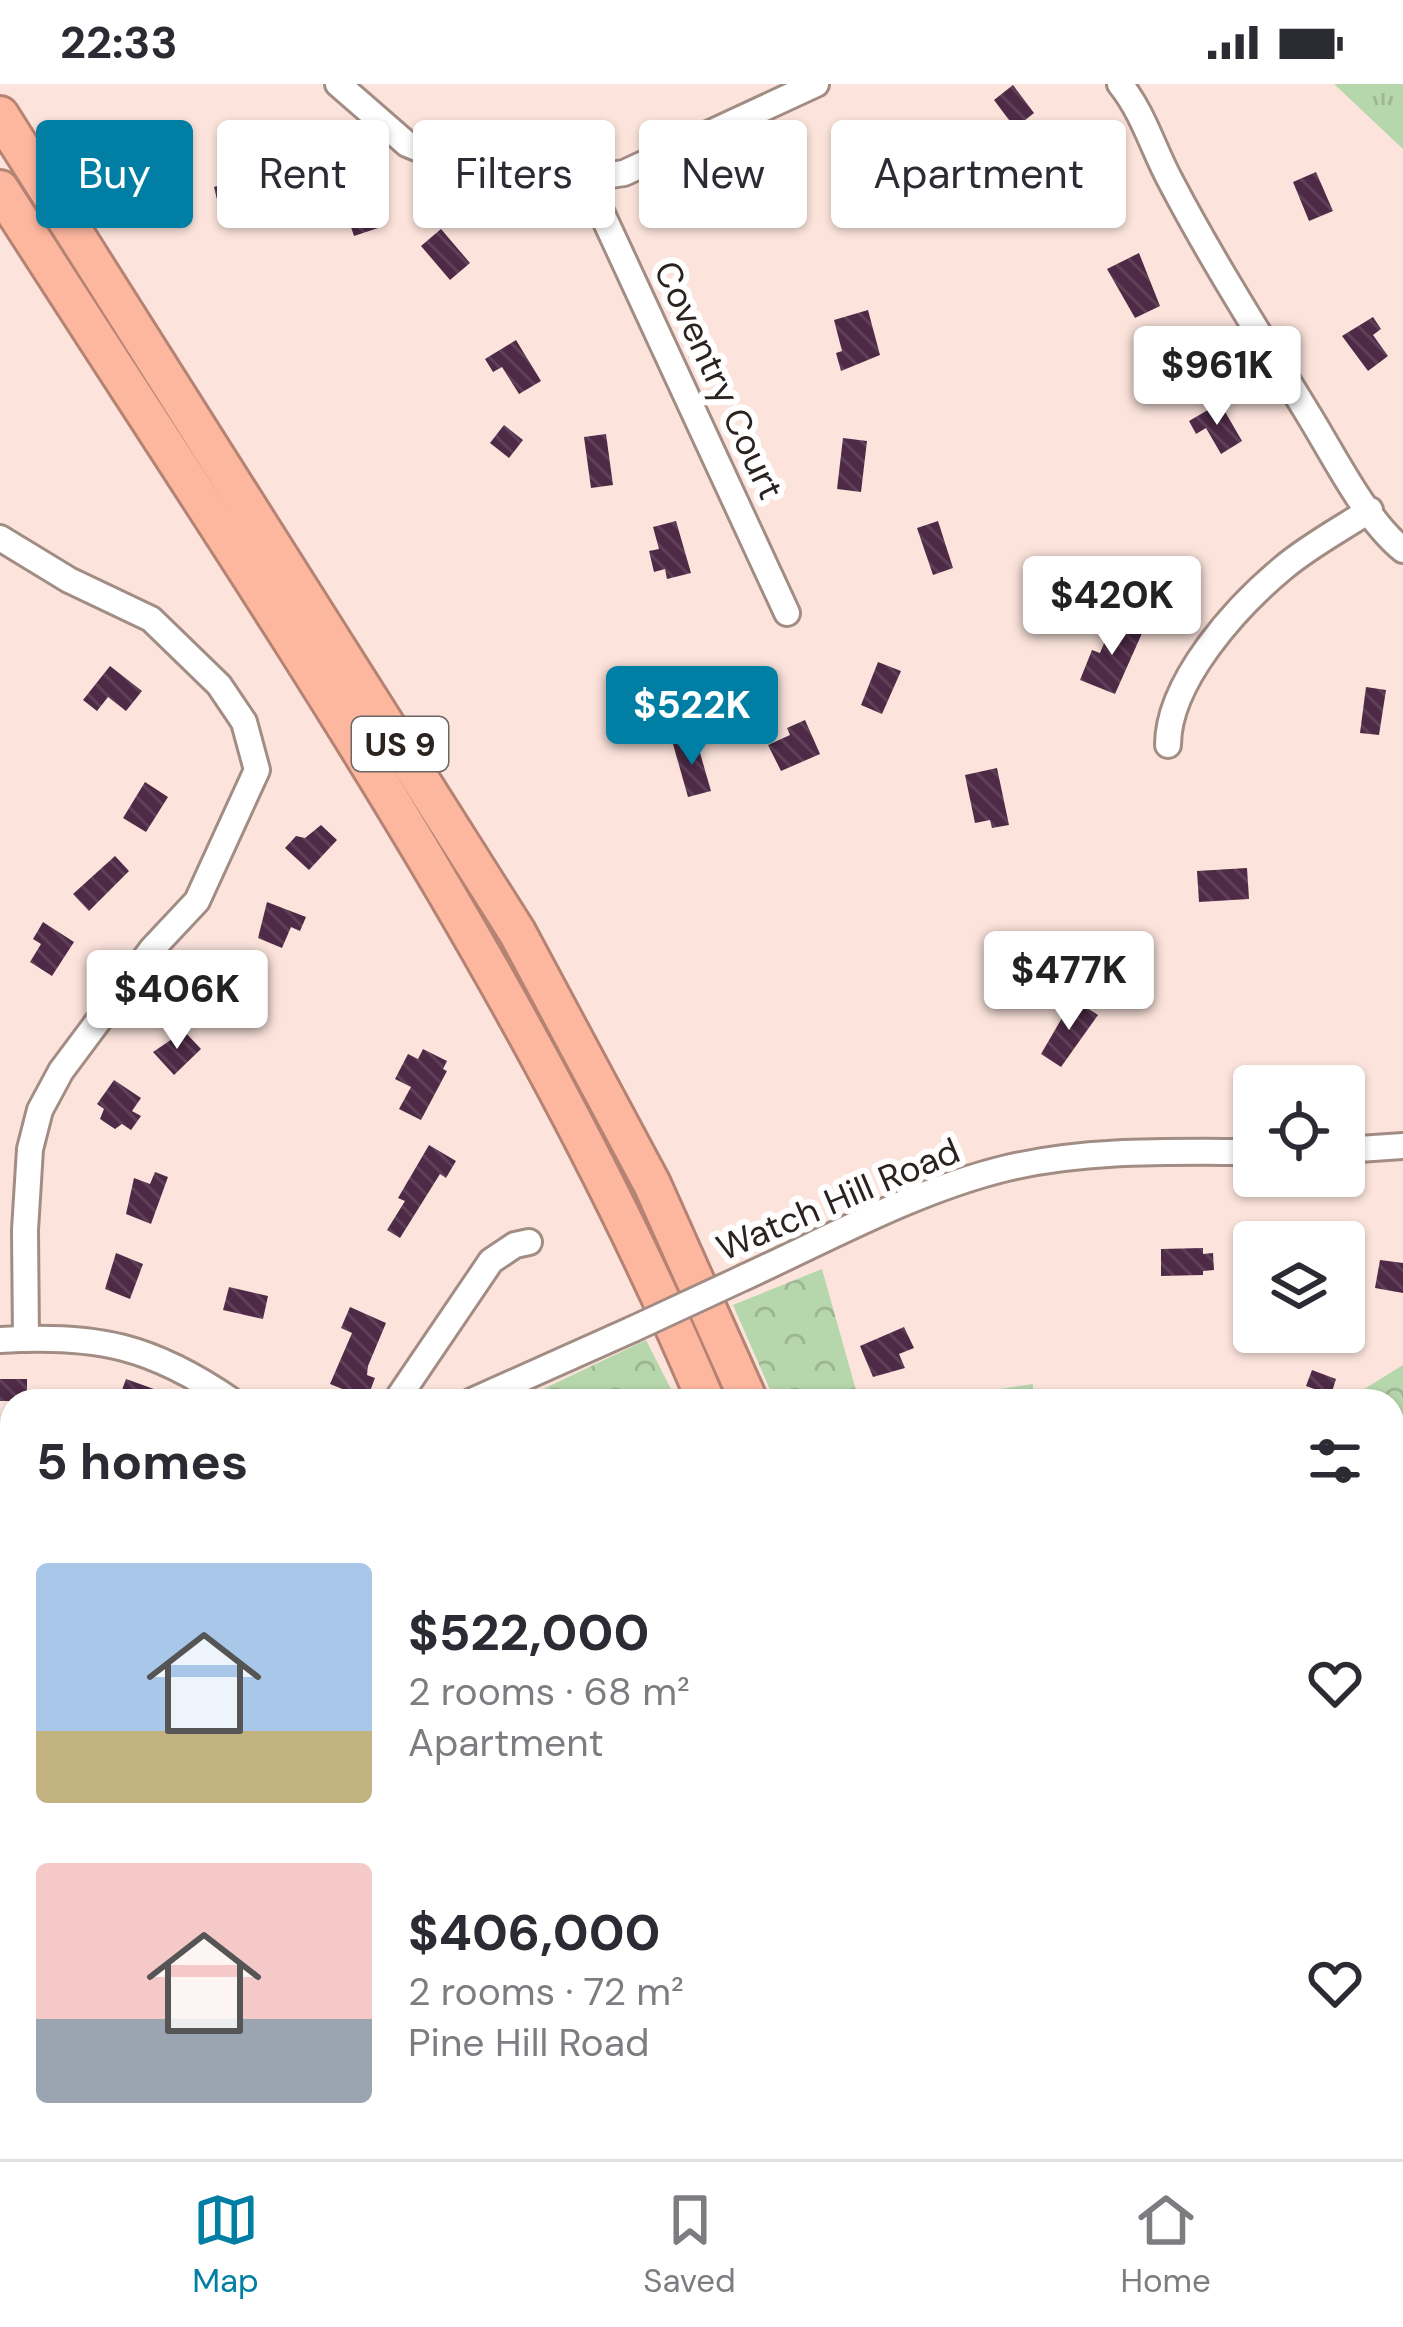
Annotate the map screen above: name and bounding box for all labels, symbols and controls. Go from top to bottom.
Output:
text: 22:33 [60,13,178,72]
chip: Buy [36,120,193,228]
chip: Rent [217,120,389,228]
chip: Filters [413,120,615,228]
chip: New [639,120,807,228]
chip: Apartment [831,120,1126,228]
street label: Coventry Court [643,253,795,507]
pin: $961K [1133,326,1301,428]
text: $961K [1161,339,1273,390]
pin: $420K [1028,556,1196,658]
text: $420K [1050,569,1174,620]
pin: $522K [608,666,776,768]
text: $522K [633,679,751,730]
road number: US 9 [352,717,448,771]
pin: $477K [985,931,1153,1033]
text: $477K [1011,944,1127,995]
pin: $406K [93,950,261,1052]
text: $406K [114,963,240,1014]
map controls [1233,1065,1365,1353]
button: locate [1233,1065,1365,1197]
street label: Watch Hill Road [709,1127,967,1271]
button: layers [1233,1221,1365,1353]
text: 5 homes [36,1428,248,1495]
icon: filters [1302,1428,1368,1494]
text: $522,000 [408,1599,649,1666]
icon: home [132,1611,276,1755]
icon: heart [1302,1650,1368,1716]
text: 2 rooms · 68 m² [408,1666,690,1717]
text: Apartment [408,1717,604,1768]
text: $406,000 [408,1899,660,1966]
icon: home [132,1911,276,2055]
icon: heart [1302,1950,1368,2016]
text: 2 rooms · 72 m² [408,1966,684,2017]
text: Pine Hill Road [408,2017,649,2068]
tab: Map [192,2187,259,2302]
tab: Saved [643,2187,736,2302]
tab: Home [1120,2187,1211,2302]

